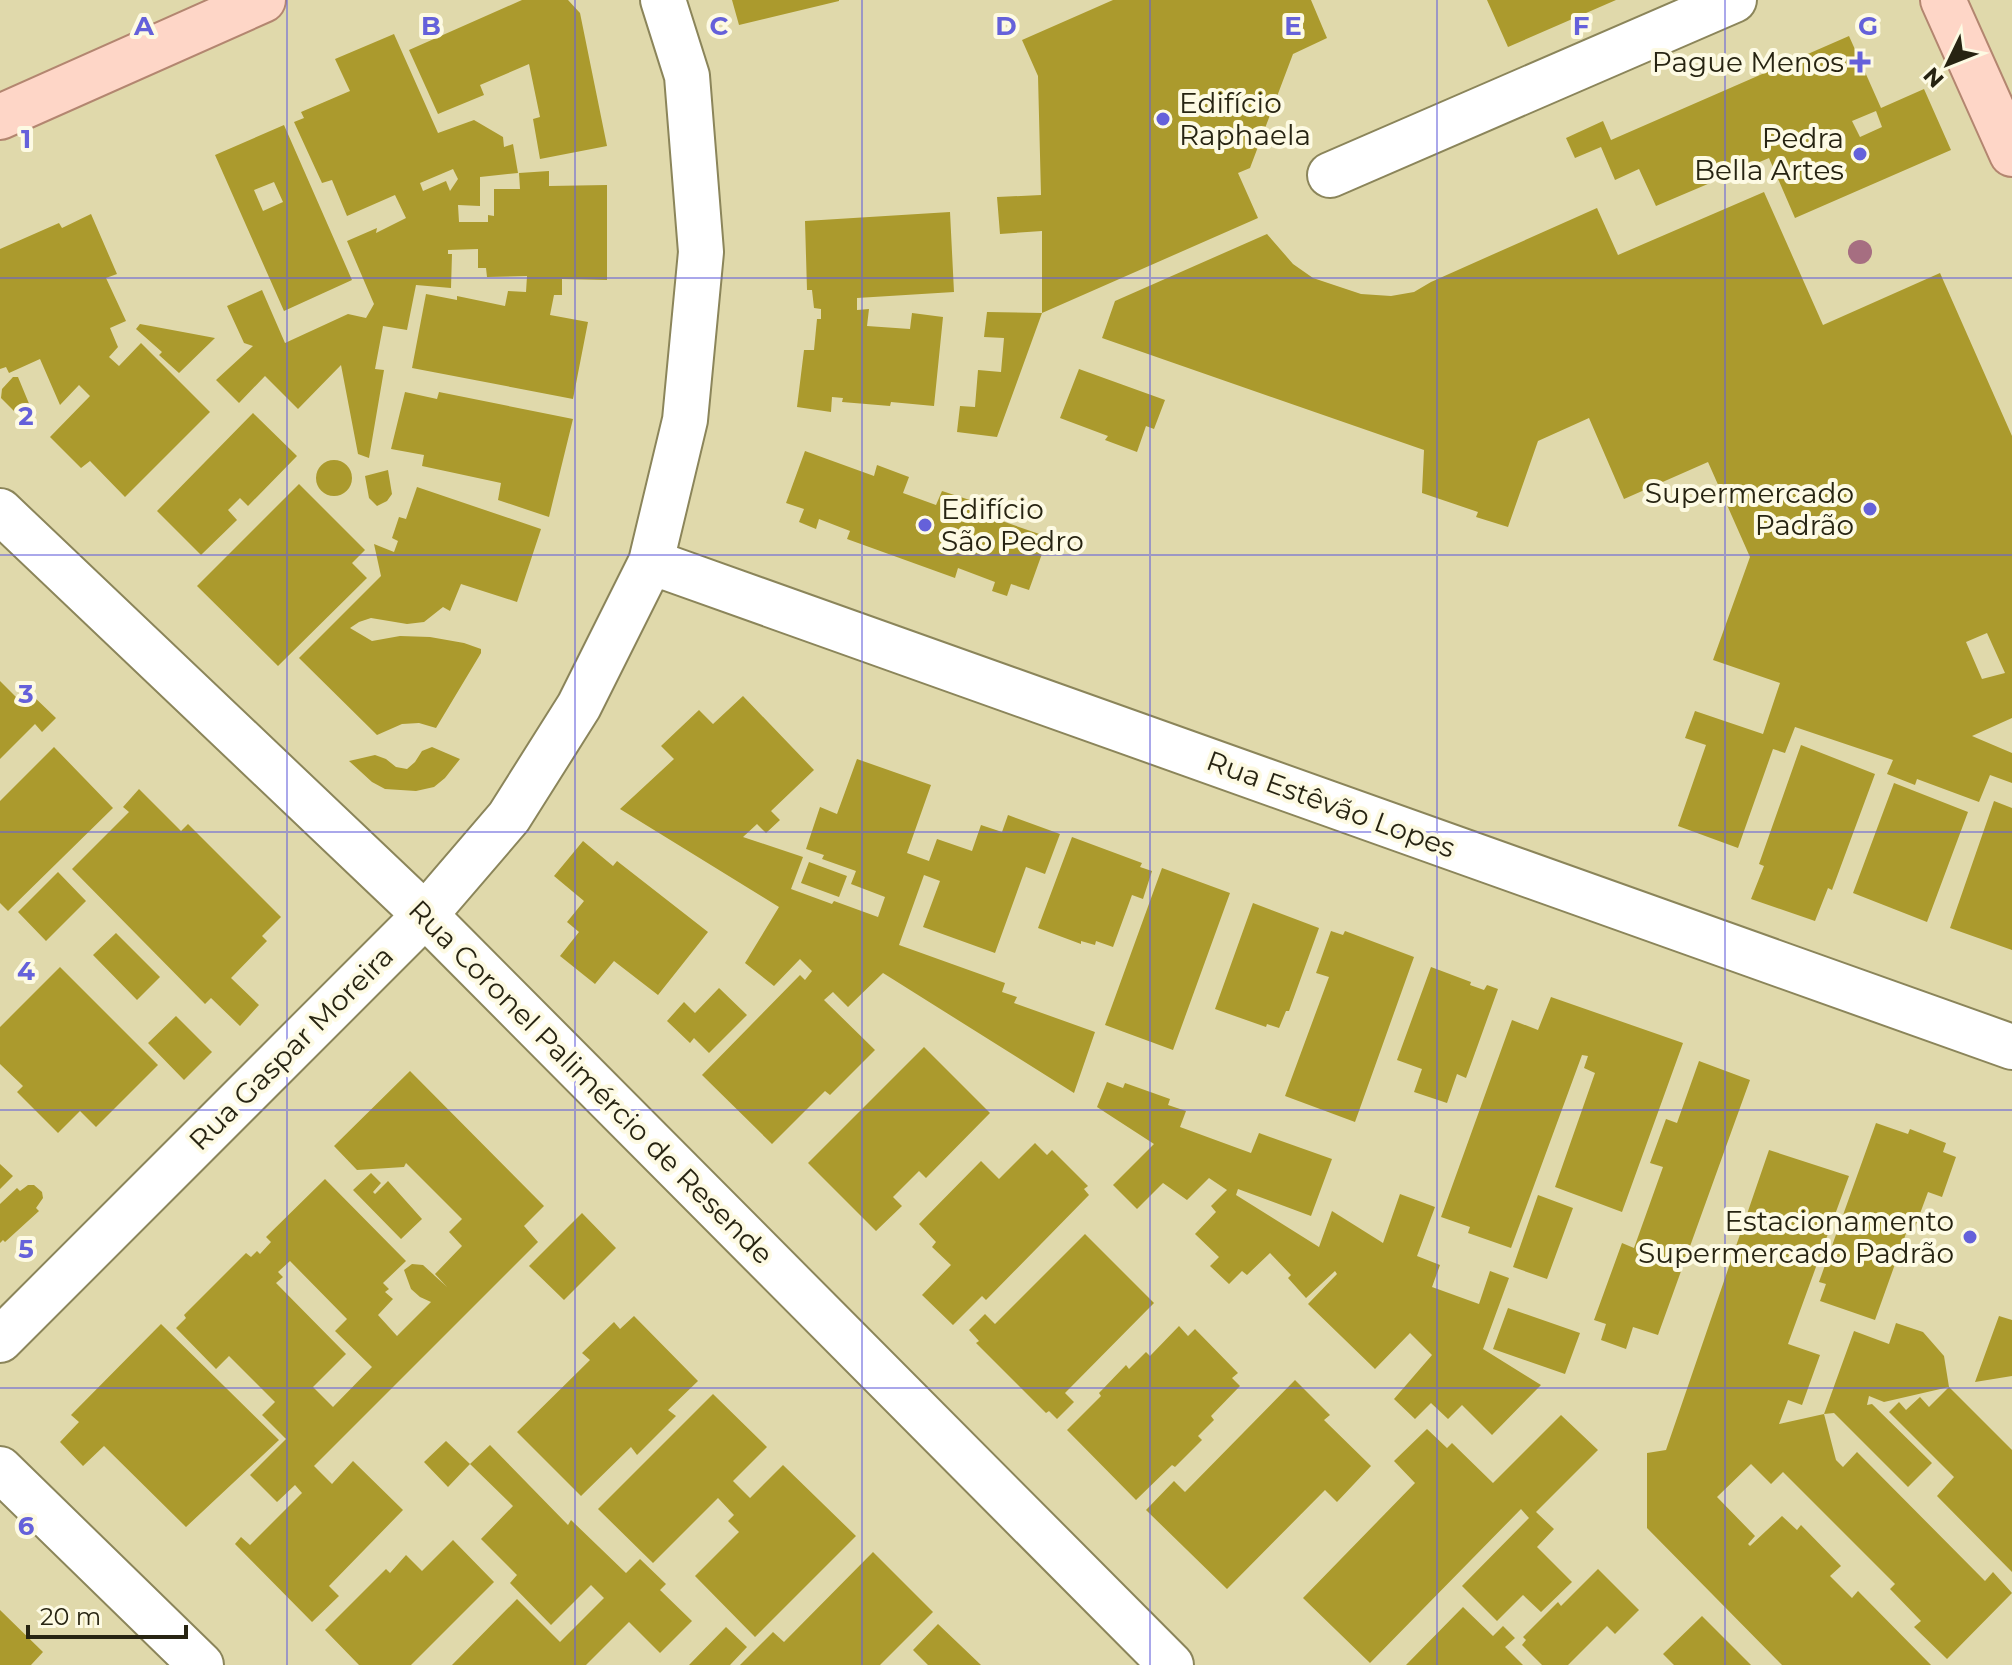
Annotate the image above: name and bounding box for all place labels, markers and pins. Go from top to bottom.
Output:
place label: Pague Menos [1652,45,1844,79]
marker: Pague Menos [1851,53,1869,71]
place label: Edifício Raphaela [1179,86,1311,152]
marker: Edifício Raphaela [1154,110,1172,128]
place label: Pedra Bella Artes [1694,121,1844,187]
marker: Pedra Bella Artes [1851,145,1869,163]
place label: Supermercado Padrão [1645,476,1854,542]
place label: Edifício São Pedro [941,492,1084,558]
marker: Supermercado Padrão [1861,500,1879,518]
marker: Edifício São Pedro [916,516,934,534]
place label: Estacionamento Supermercado Padrão [1638,1204,1954,1270]
marker: Estacionamento Supermercado Padrão [1961,1228,1979,1246]

